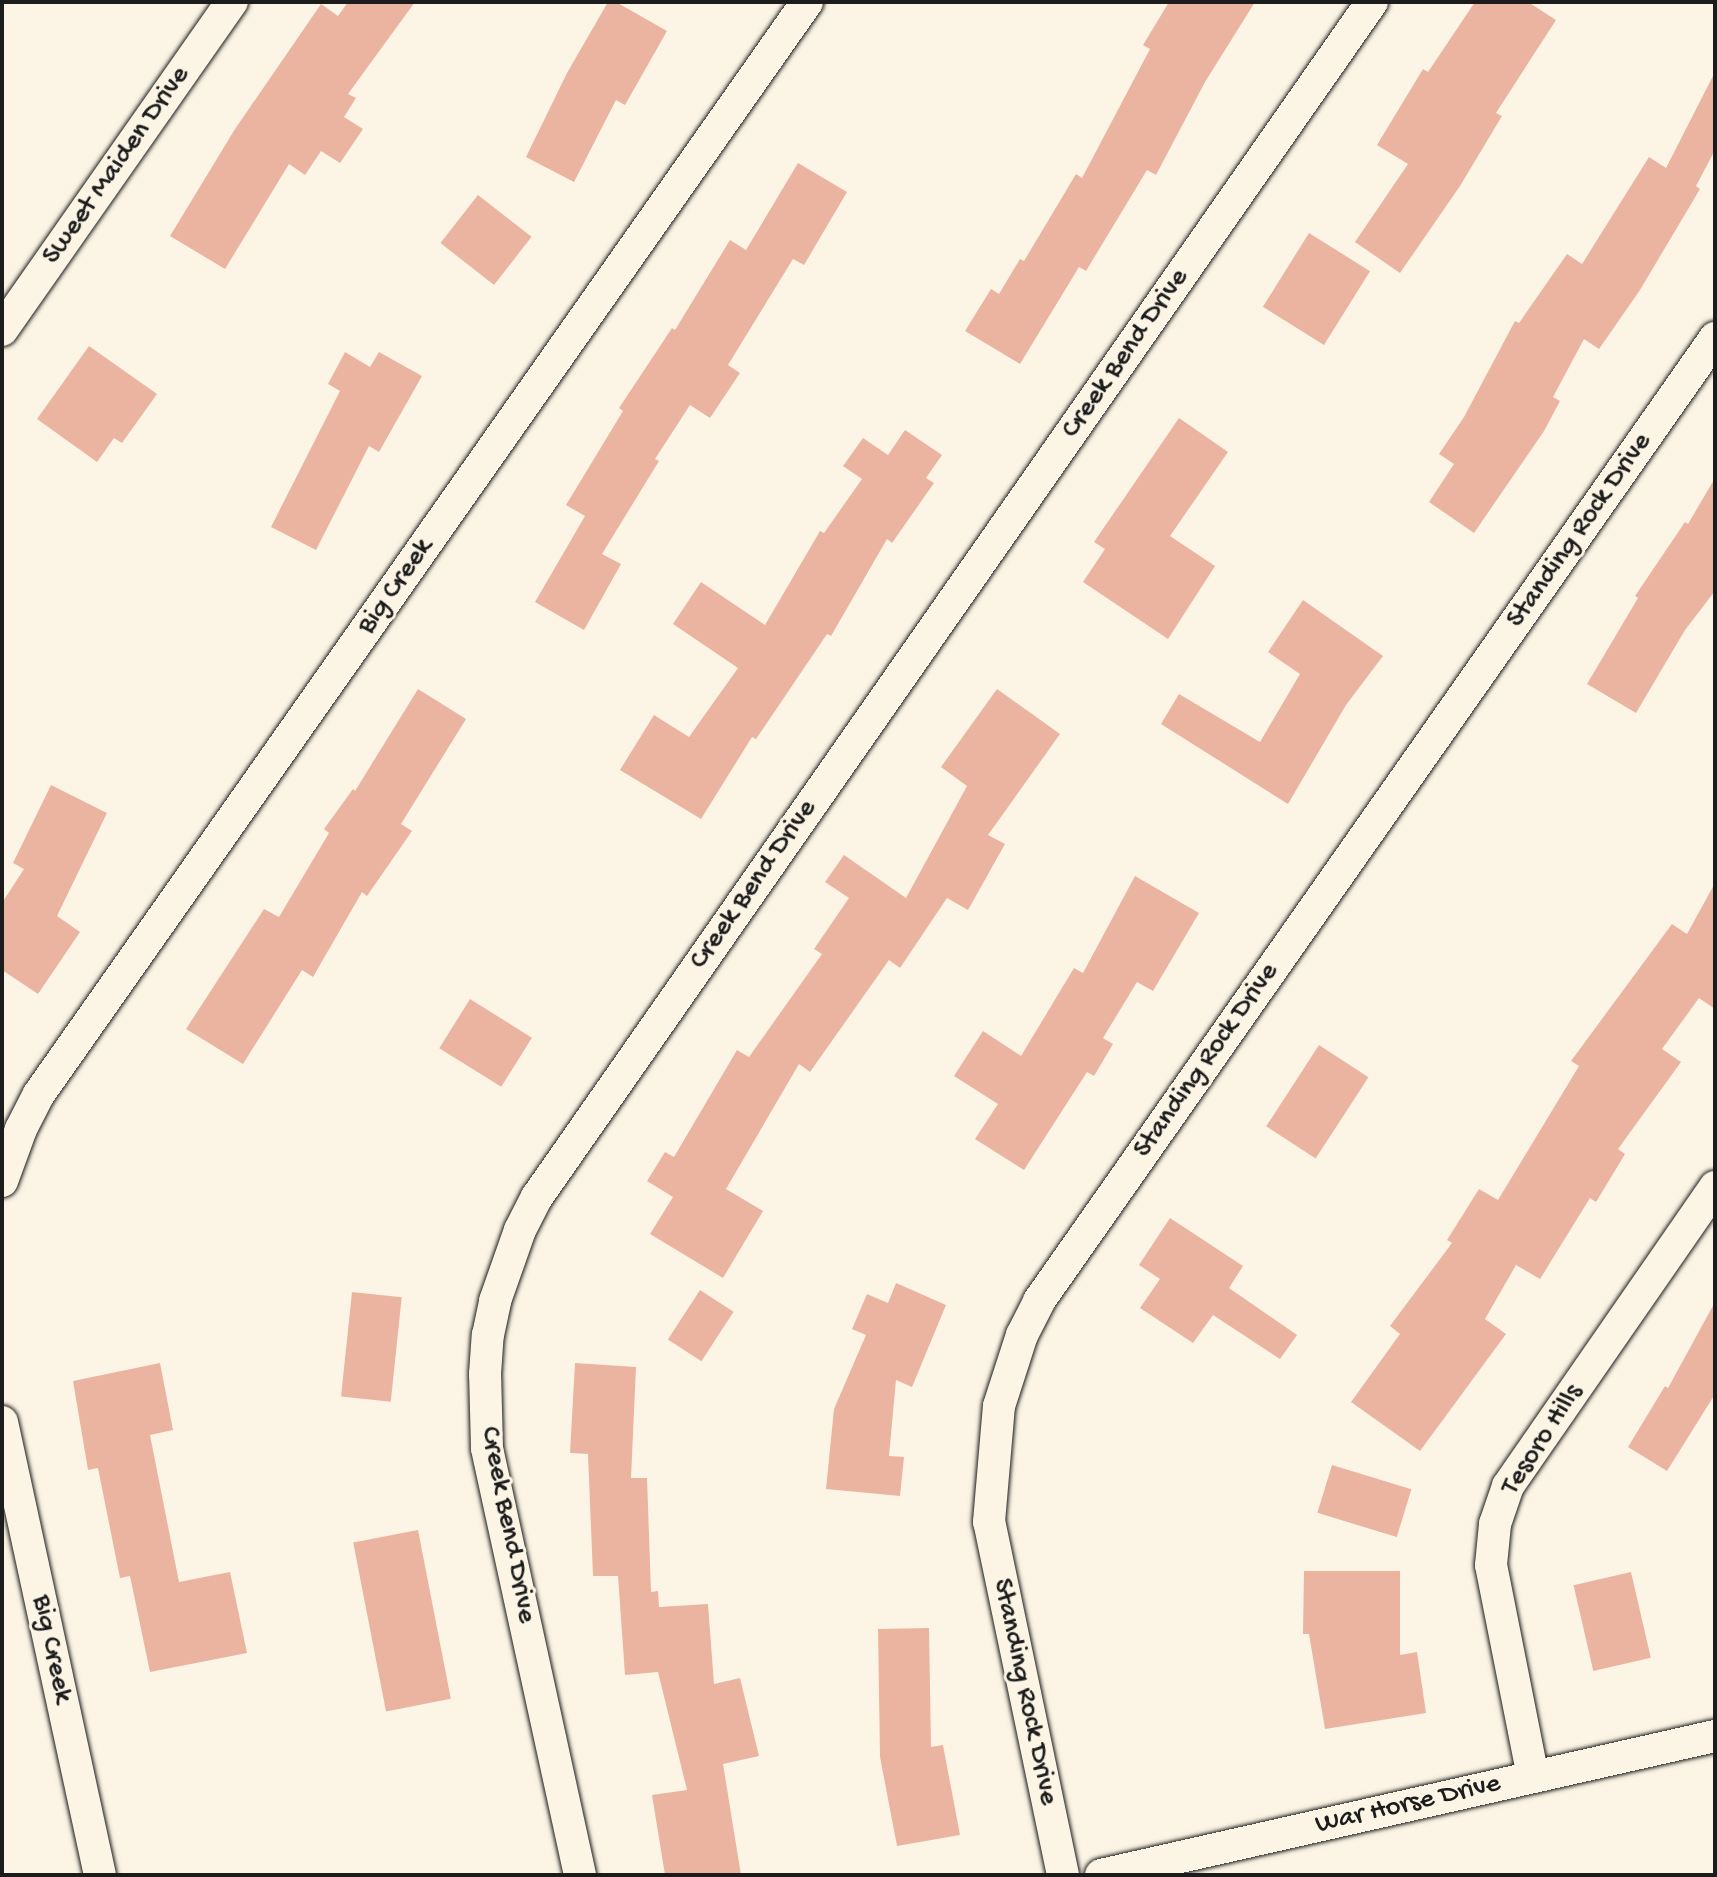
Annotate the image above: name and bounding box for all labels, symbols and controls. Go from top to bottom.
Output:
street label: Sweet Maiden Drive [36,60,198,272]
street label: Creek Bend Drive [1055,263,1197,445]
street label: Standing Rock Drive [1500,427,1660,635]
street label: Big Creek [351,533,441,641]
street label: Creek Bend Drive [683,794,825,976]
street label: Standing Rock Drive [1127,957,1287,1165]
street label: Tesoro Hills [1495,1378,1591,1502]
street label: Creek Bend Drive [472,1424,542,1626]
street label: Standing Rock Drive [984,1576,1064,1808]
street label: Big Creek [23,1592,79,1706]
street label: War Horse Drive [1312,1767,1504,1843]

